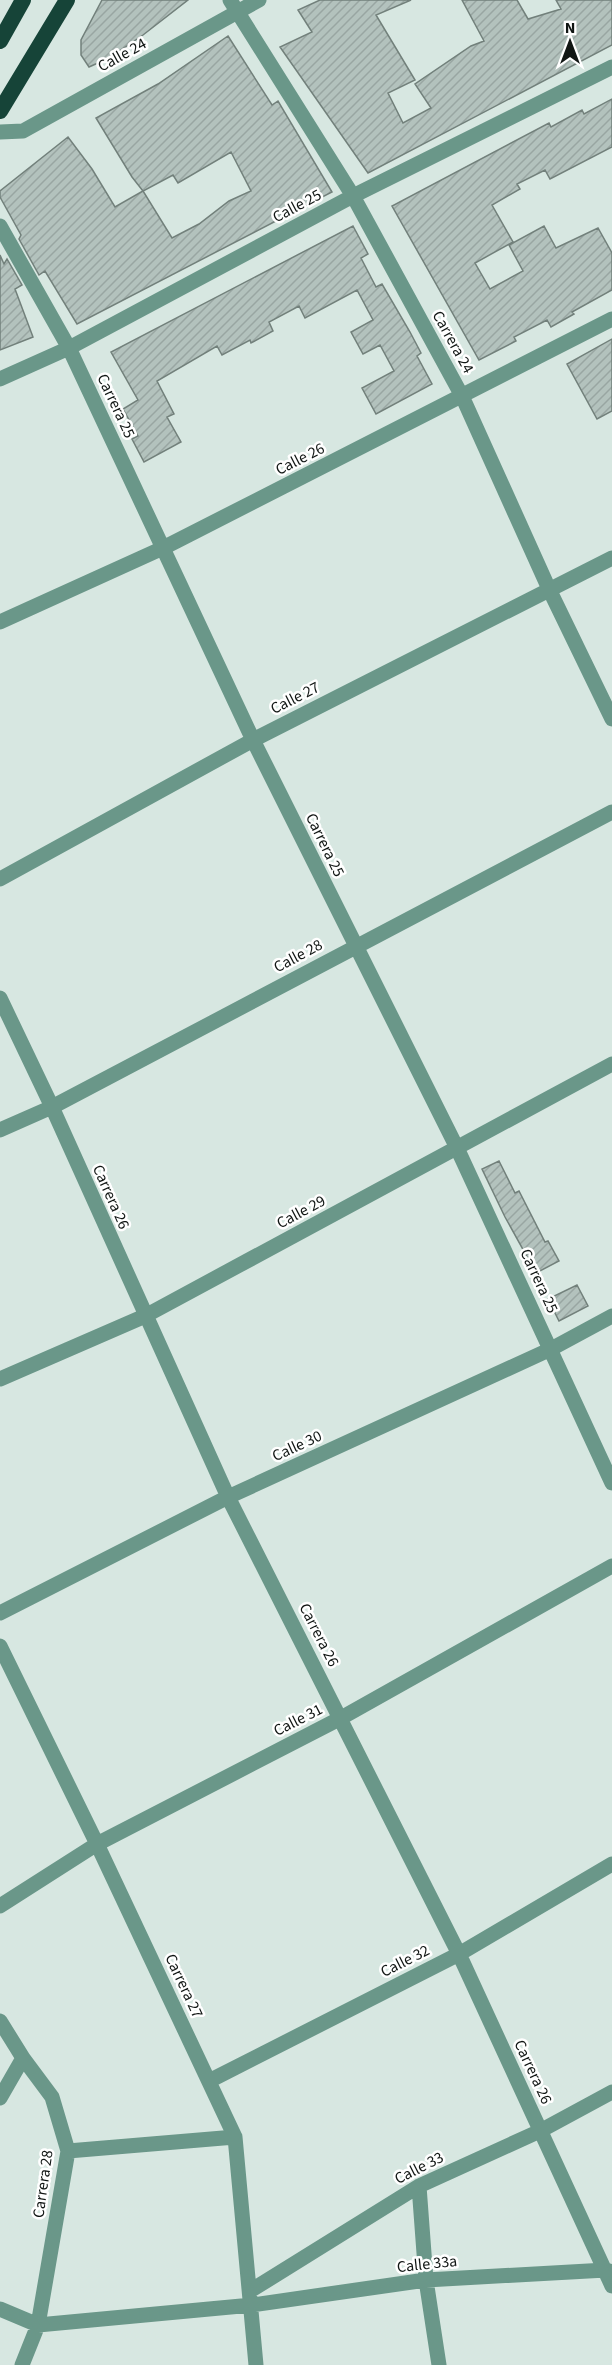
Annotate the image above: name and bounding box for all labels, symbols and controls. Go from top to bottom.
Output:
north arrow [540,12,600,72]
text: N [565,17,575,39]
street label: Calle 24 [94,33,150,77]
street label: Calle 25 [269,184,325,228]
street label: Carrera 24 [427,307,479,377]
street label: Carrera 25 [92,370,140,442]
street label: Calle 26 [272,437,328,481]
street label: Calle 27 [267,676,323,720]
street label: Carrera 25 [300,809,350,881]
street label: Calle 28 [270,934,326,978]
street label: Carrera 26 [87,1161,135,1233]
street label: Calle 29 [273,1190,329,1234]
street label: Carrera 25 [515,1245,563,1317]
street label: Calle 30 [269,1425,325,1467]
street label: Carrera 26 [294,1600,344,1671]
street label: Calle 31 [270,1698,326,1742]
street label: Calle 32 [377,1939,433,1983]
street label: Carrera 27 [160,1950,208,2022]
street label: Carrera 26 [509,2036,557,2108]
street label: Calle 33 [391,2146,447,2190]
street label: Carrera 28 [27,2149,59,2219]
street label: Calle 33a [396,2250,458,2278]

